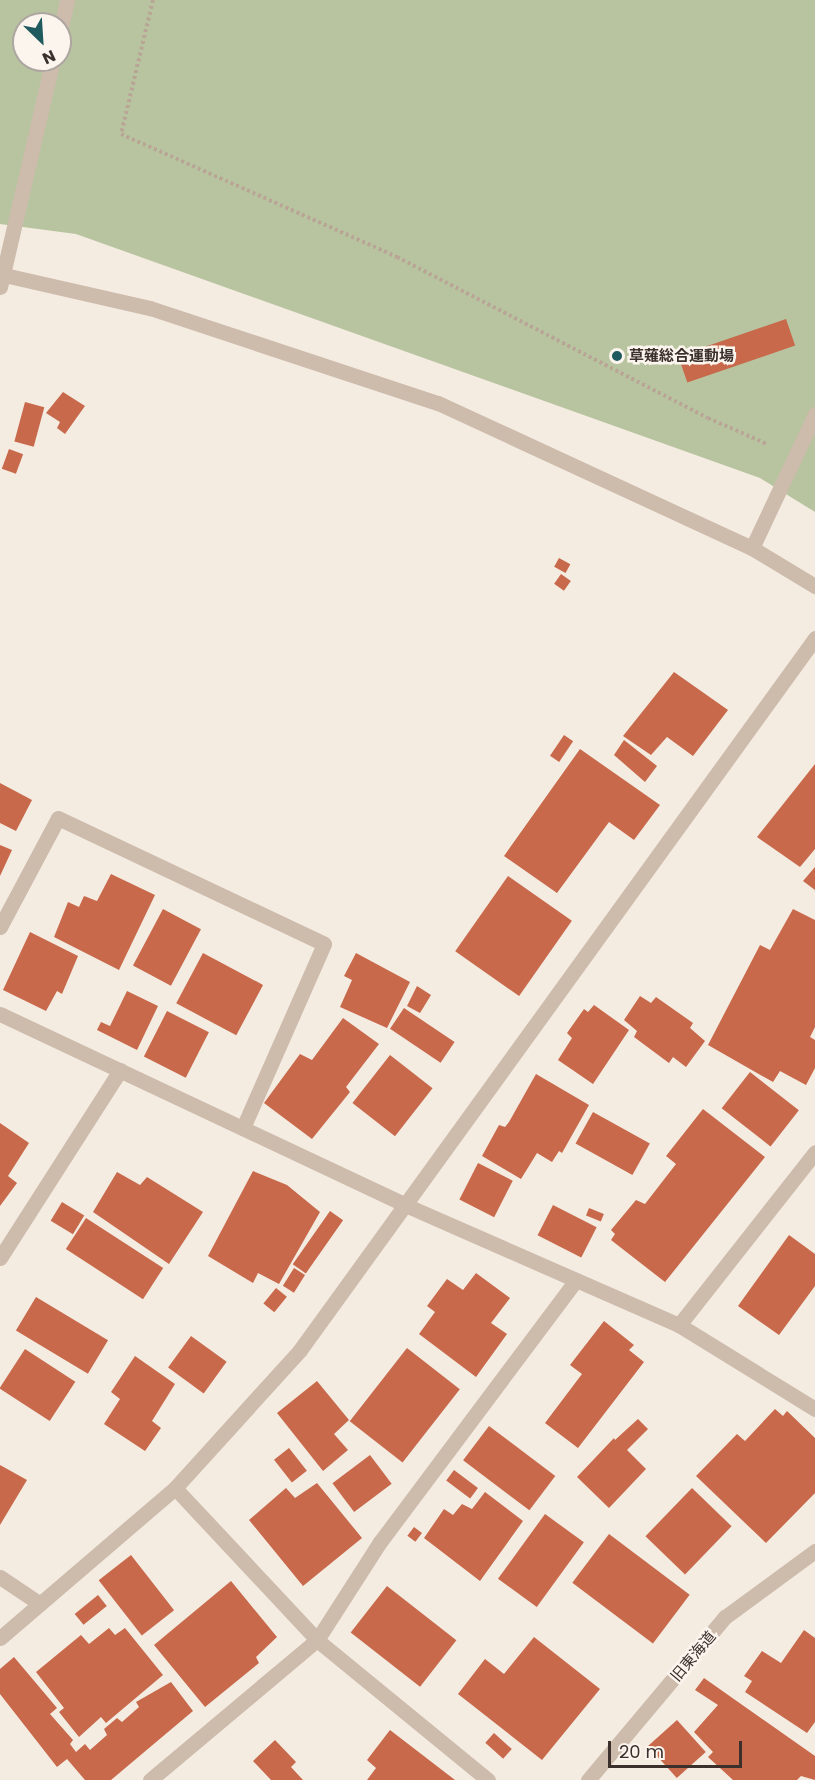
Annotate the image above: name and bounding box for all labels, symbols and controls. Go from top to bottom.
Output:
north arrow [12,12,72,72]
text: N [39,44,59,70]
place label: 草薙総合運動場 [629,347,734,365]
marker: 草薙総合運動場 [610,349,624,363]
street label: 旧東海道 [667,1627,719,1685]
scale bar [611,1729,744,1767]
text: 20 m [619,1739,664,1764]

